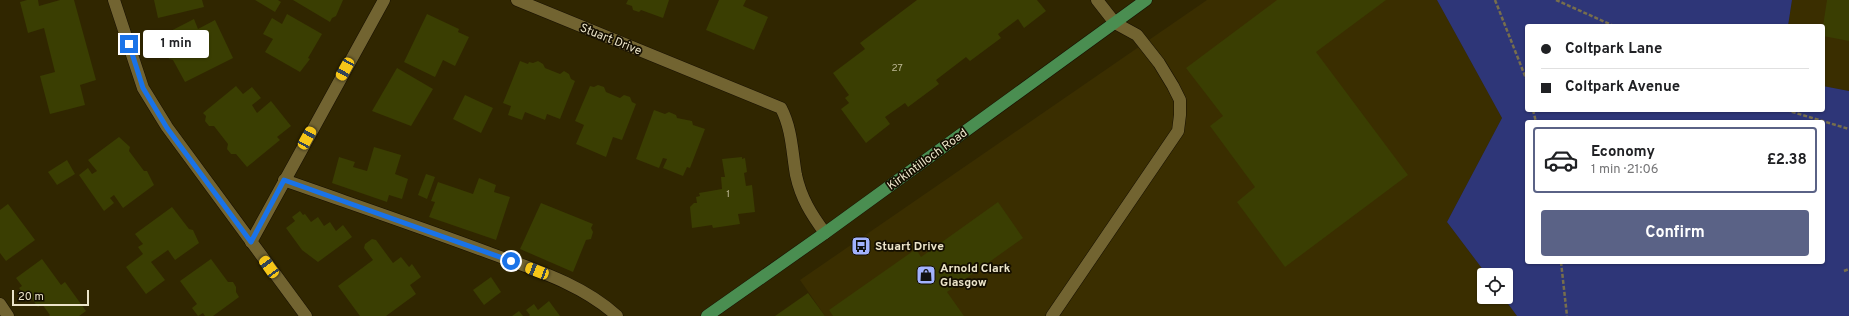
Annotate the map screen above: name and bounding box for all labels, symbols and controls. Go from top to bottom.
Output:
street label: Stuart Drive [577,20,644,60]
callout: 1 min [143,30,209,58]
route end [120,35,138,53]
text: 1 min [160,36,192,52]
text: Coltpark Lane [1565,40,1662,59]
car [334,56,356,82]
house number: 27 [891,62,903,75]
text: Coltpark Avenue [1565,78,1680,97]
car [296,125,318,151]
street label: Kirkintilloch Road [884,125,971,194]
icon: car [1543,142,1579,178]
text: Economy [1591,143,1655,162]
text: £2.38 [1767,151,1807,170]
text: 1 min · 21:06 [1591,162,1658,178]
house number: 1 [726,188,730,201]
button: Confirm [1541,210,1809,256]
bus stop icon: Stuart Drive [850,235,872,257]
place label: Stuart Drive [875,239,944,255]
route start [502,252,520,270]
car [257,254,281,280]
car [524,261,550,281]
place label: Arnold Clark Glasgow [940,261,1011,291]
shop icon: Arnold Clark Glasgow [915,264,937,286]
map controls [1477,268,1513,304]
button: locate [1477,268,1513,304]
scale bar [12,288,89,307]
text: 20 m [18,290,44,304]

